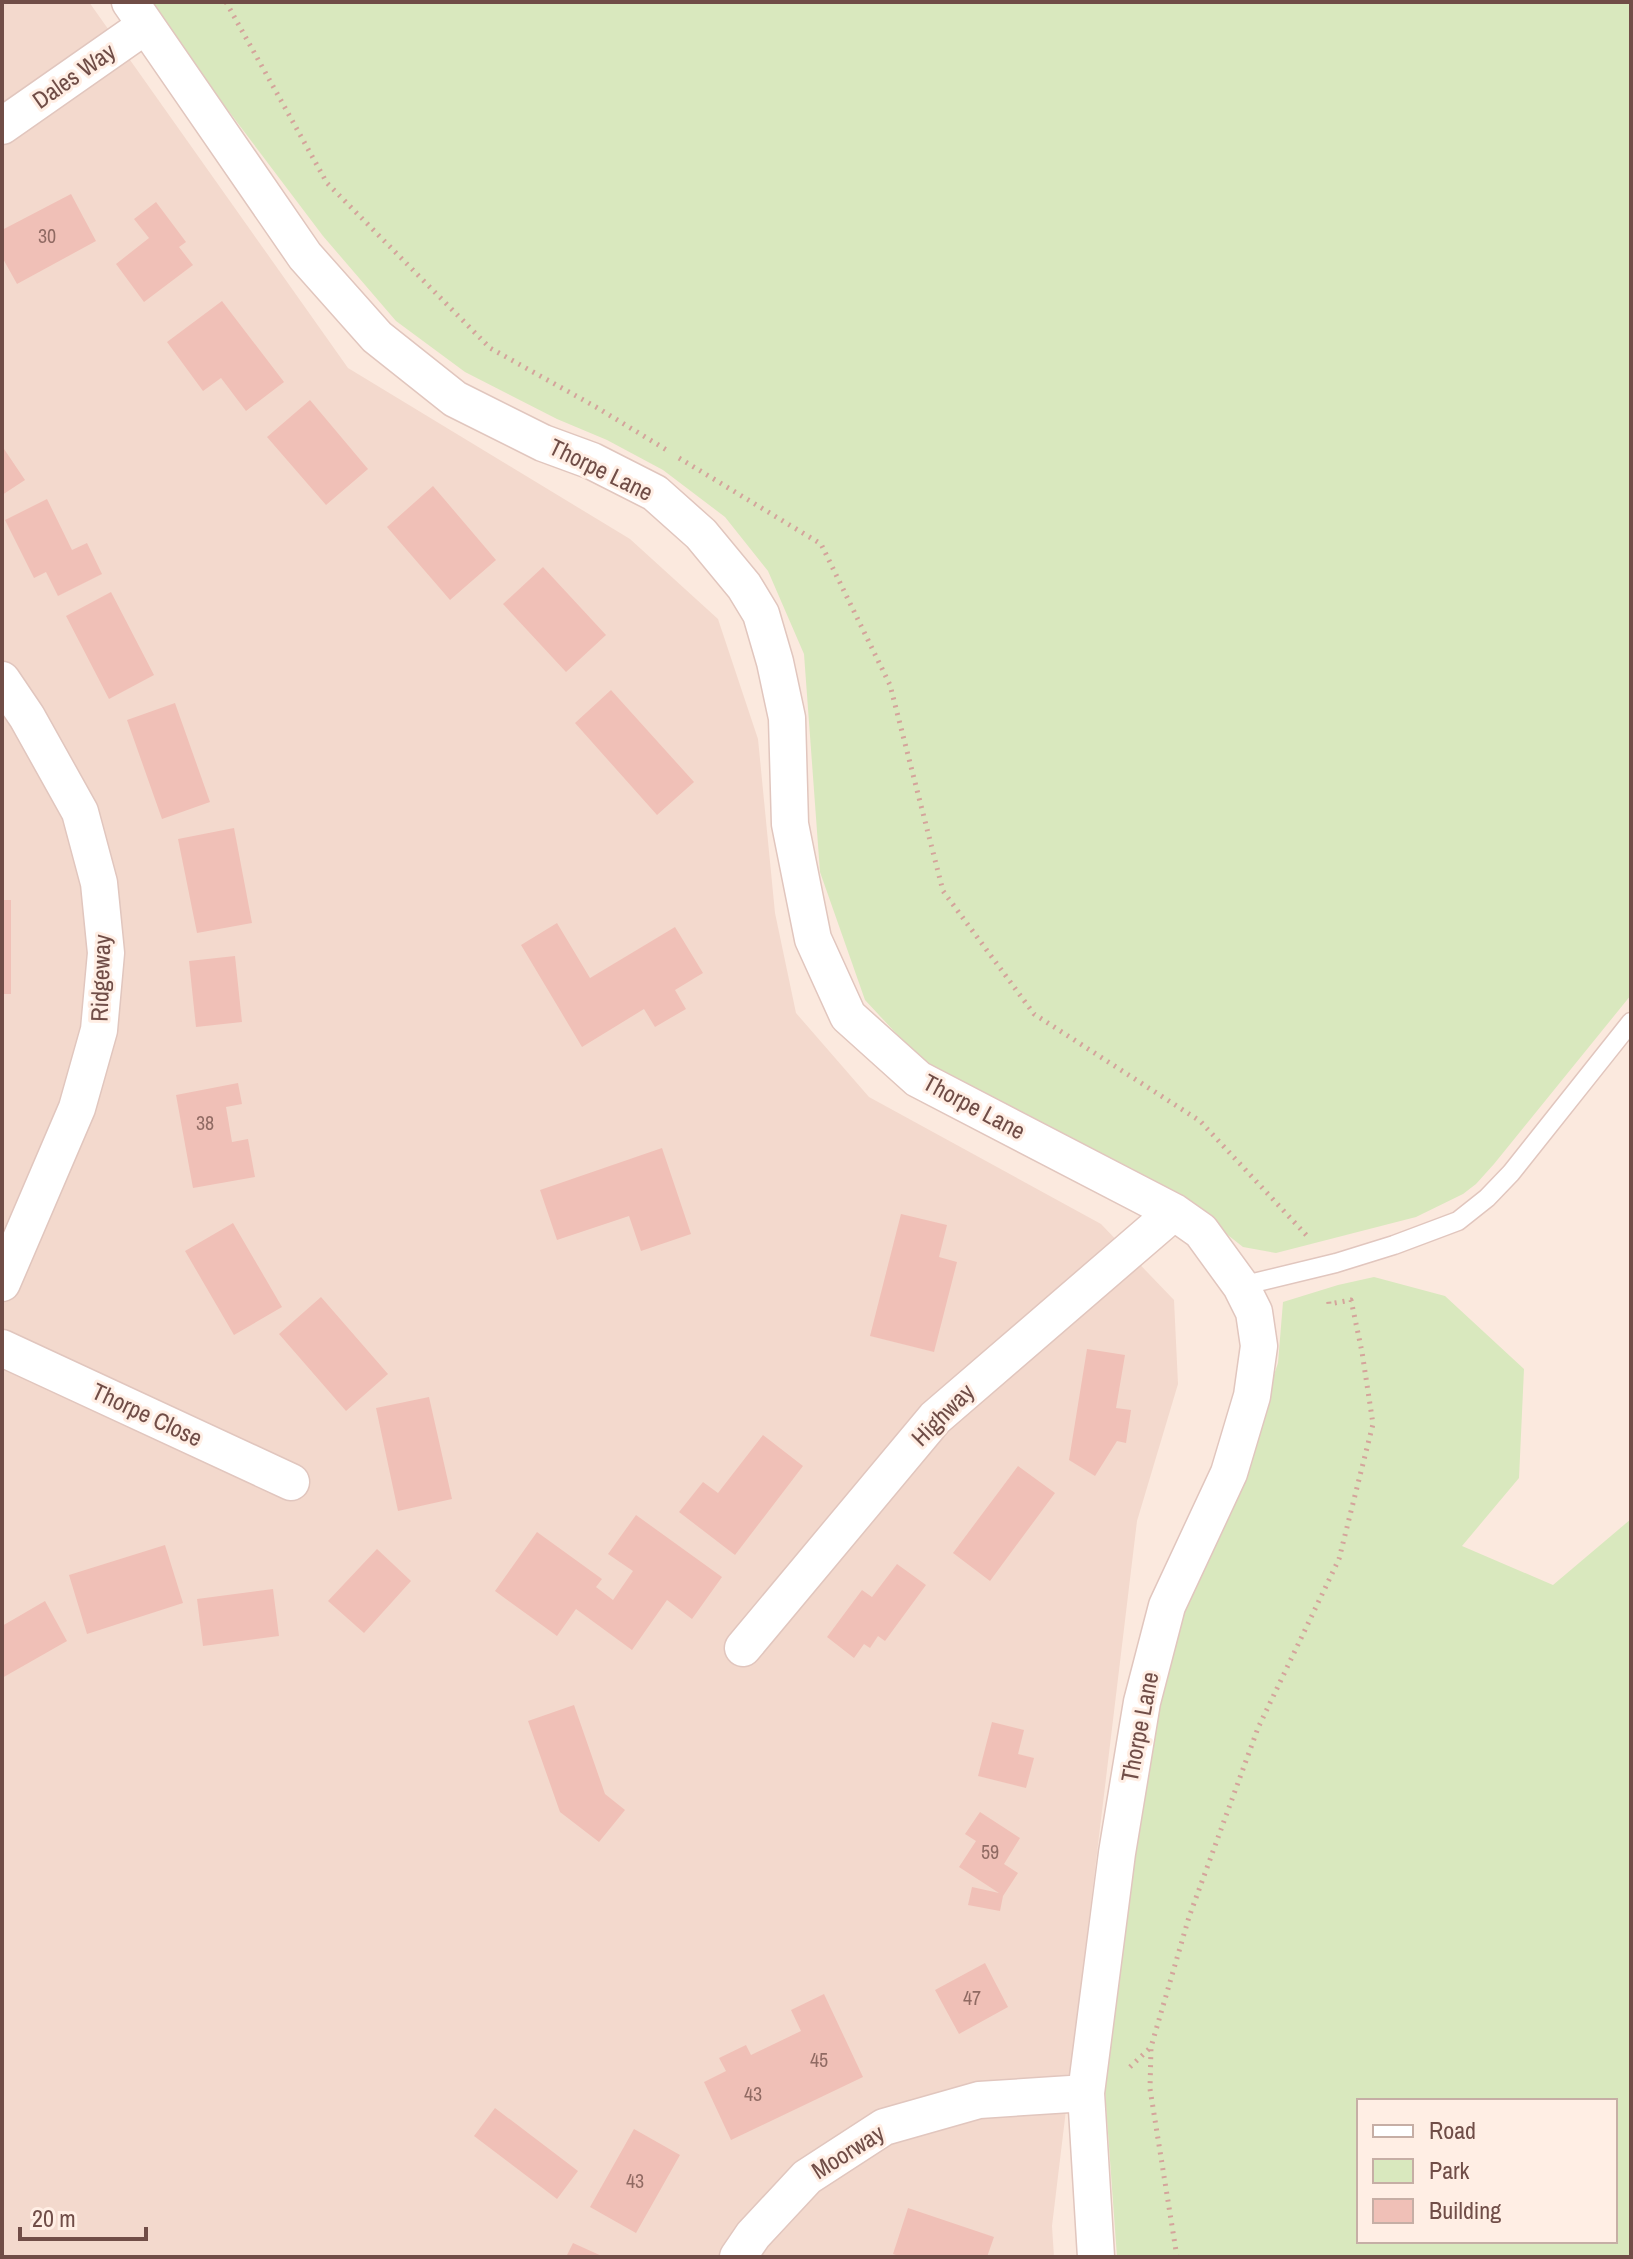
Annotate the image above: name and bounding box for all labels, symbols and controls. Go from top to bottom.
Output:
street label: Dales Way [26,35,121,115]
house number: 30 [38,222,56,249]
street label: Thorpe Lane [544,430,659,508]
street label: Ridgeway [82,934,118,1022]
street label: Thorpe Lane [918,1066,1031,1146]
house number: 38 [196,1109,214,1136]
street label: Thorpe Close [87,1375,208,1454]
street label: Highway [904,1376,981,1453]
street label: Thorpe Lane [1113,1669,1165,1785]
house number: 59 [981,1838,999,1865]
house number: 47 [963,1984,981,2011]
house number: 45 [810,2046,828,2073]
house number: 43 [744,2080,762,2107]
legend [1357,2099,1617,2243]
text: Road [1429,2114,1476,2146]
street label: Moorway [805,2116,890,2186]
text: Park [1429,2154,1470,2186]
house number: 43 [626,2167,644,2194]
scale bar [20,2191,146,2241]
text: Building [1429,2194,1501,2226]
text: 20 m [32,2202,76,2234]

